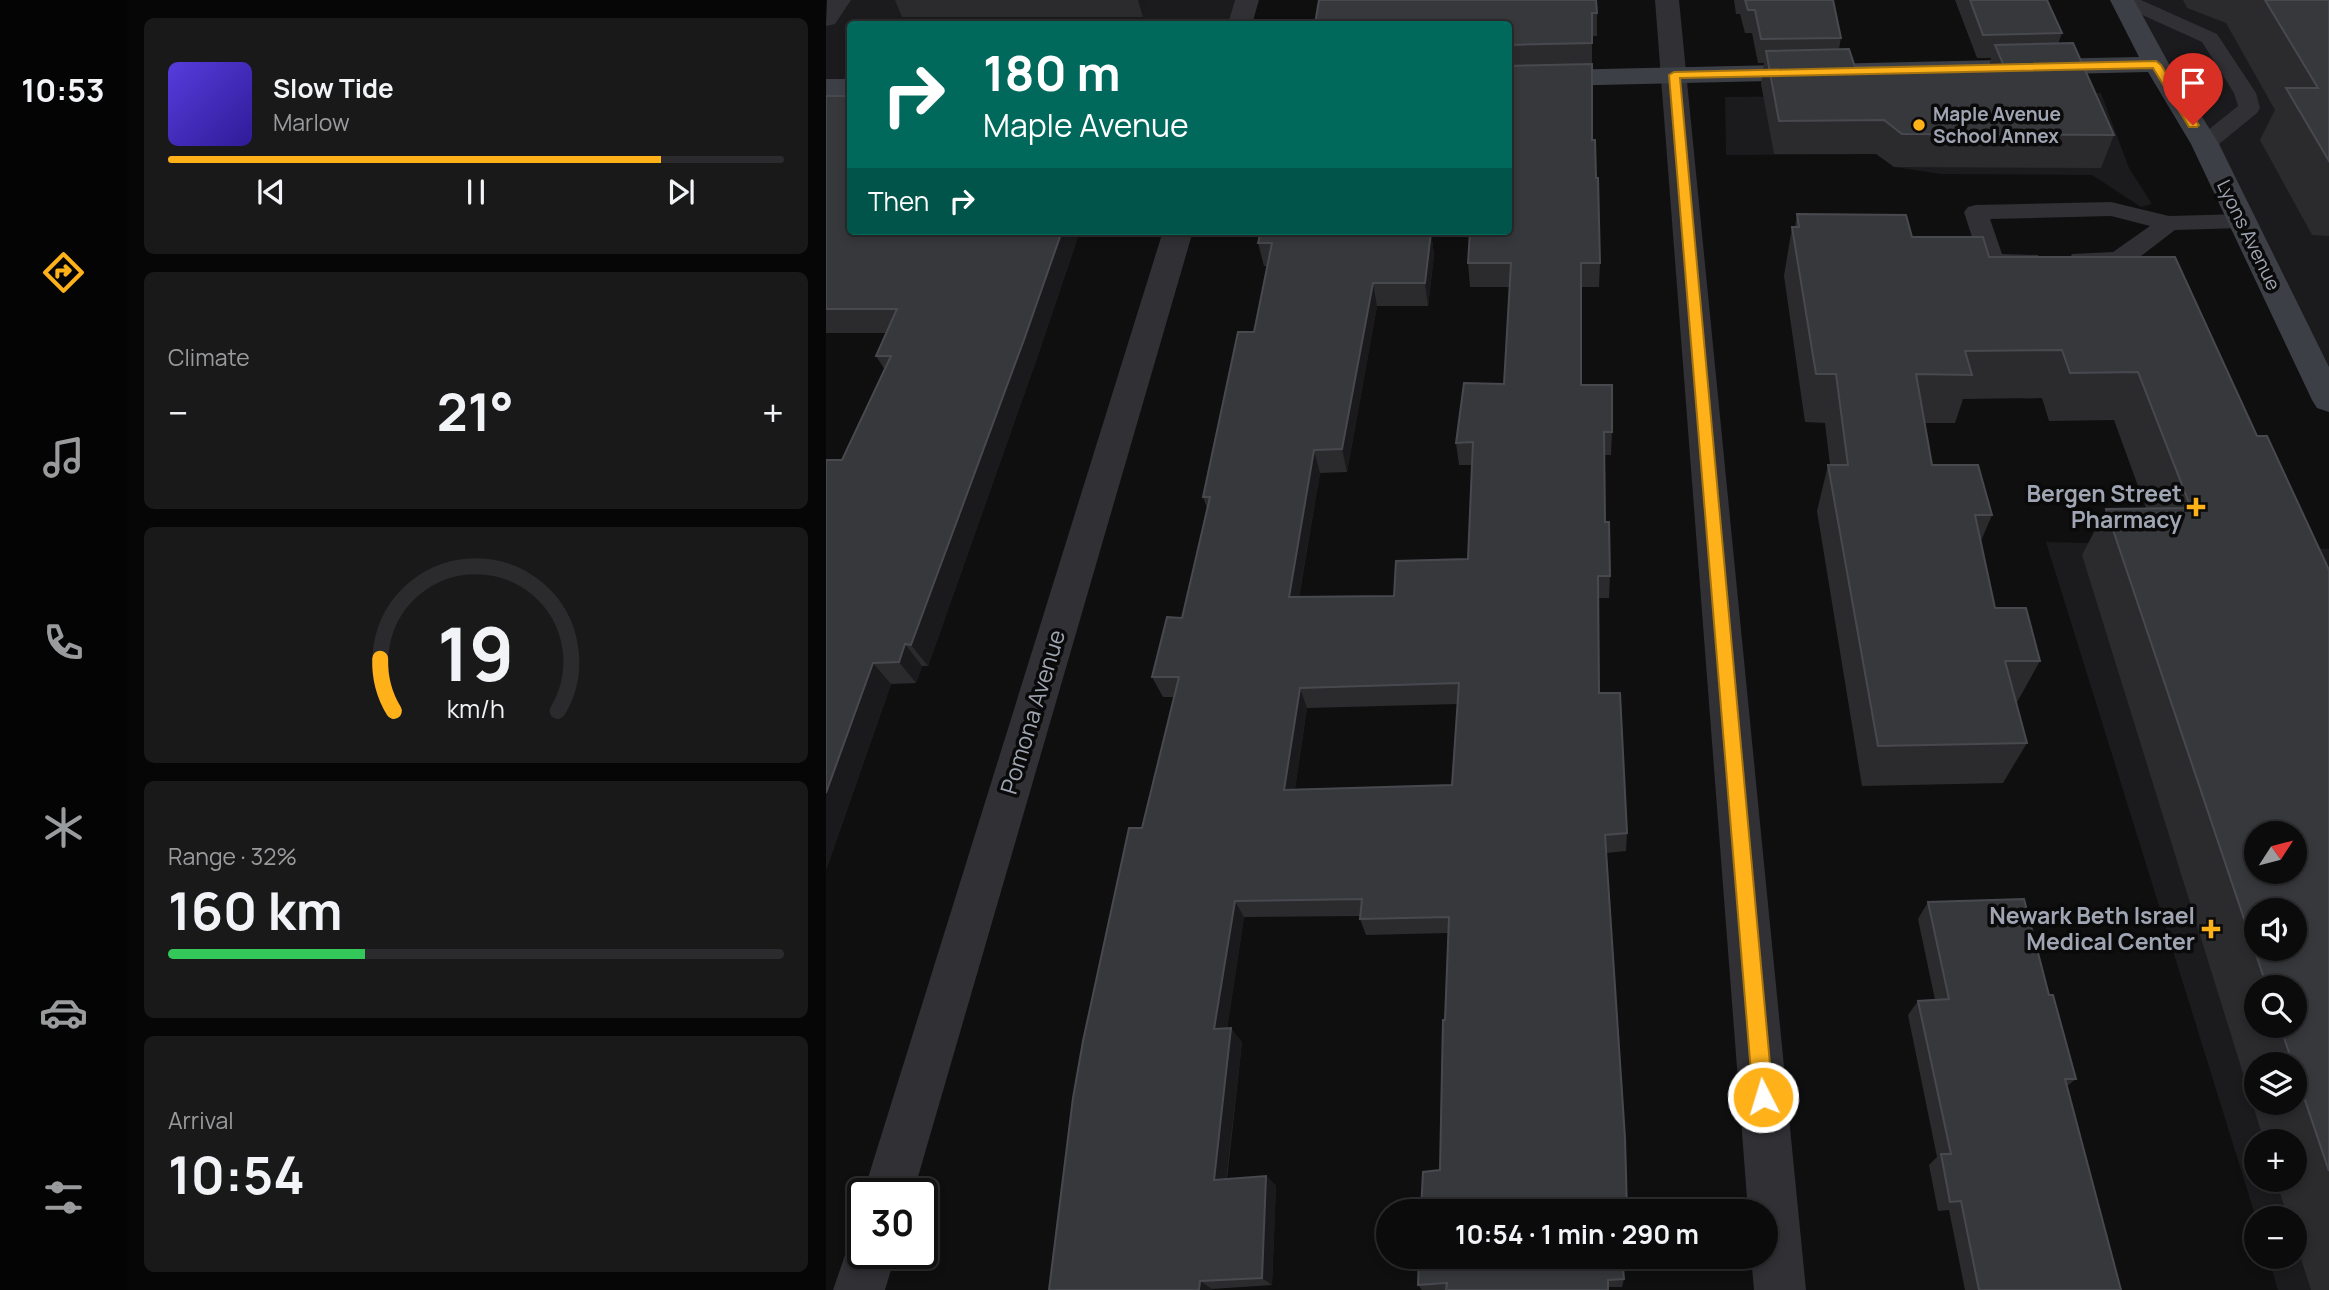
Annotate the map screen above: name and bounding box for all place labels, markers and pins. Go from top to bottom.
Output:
pin [2163,53,2223,125]
place label: Maple Avenue School Annex [1933,101,2061,149]
marker: Maple Avenue School Annex [1911,117,1927,133]
place label: Bergen Street Pharmacy [2027,477,2182,535]
marker: Bergen Street Pharmacy [2188,499,2204,515]
place label: Newark Beth Israel Medical Center [1989,899,2195,957]
marker: Newark Beth Israel Medical Center [2201,919,2221,939]

